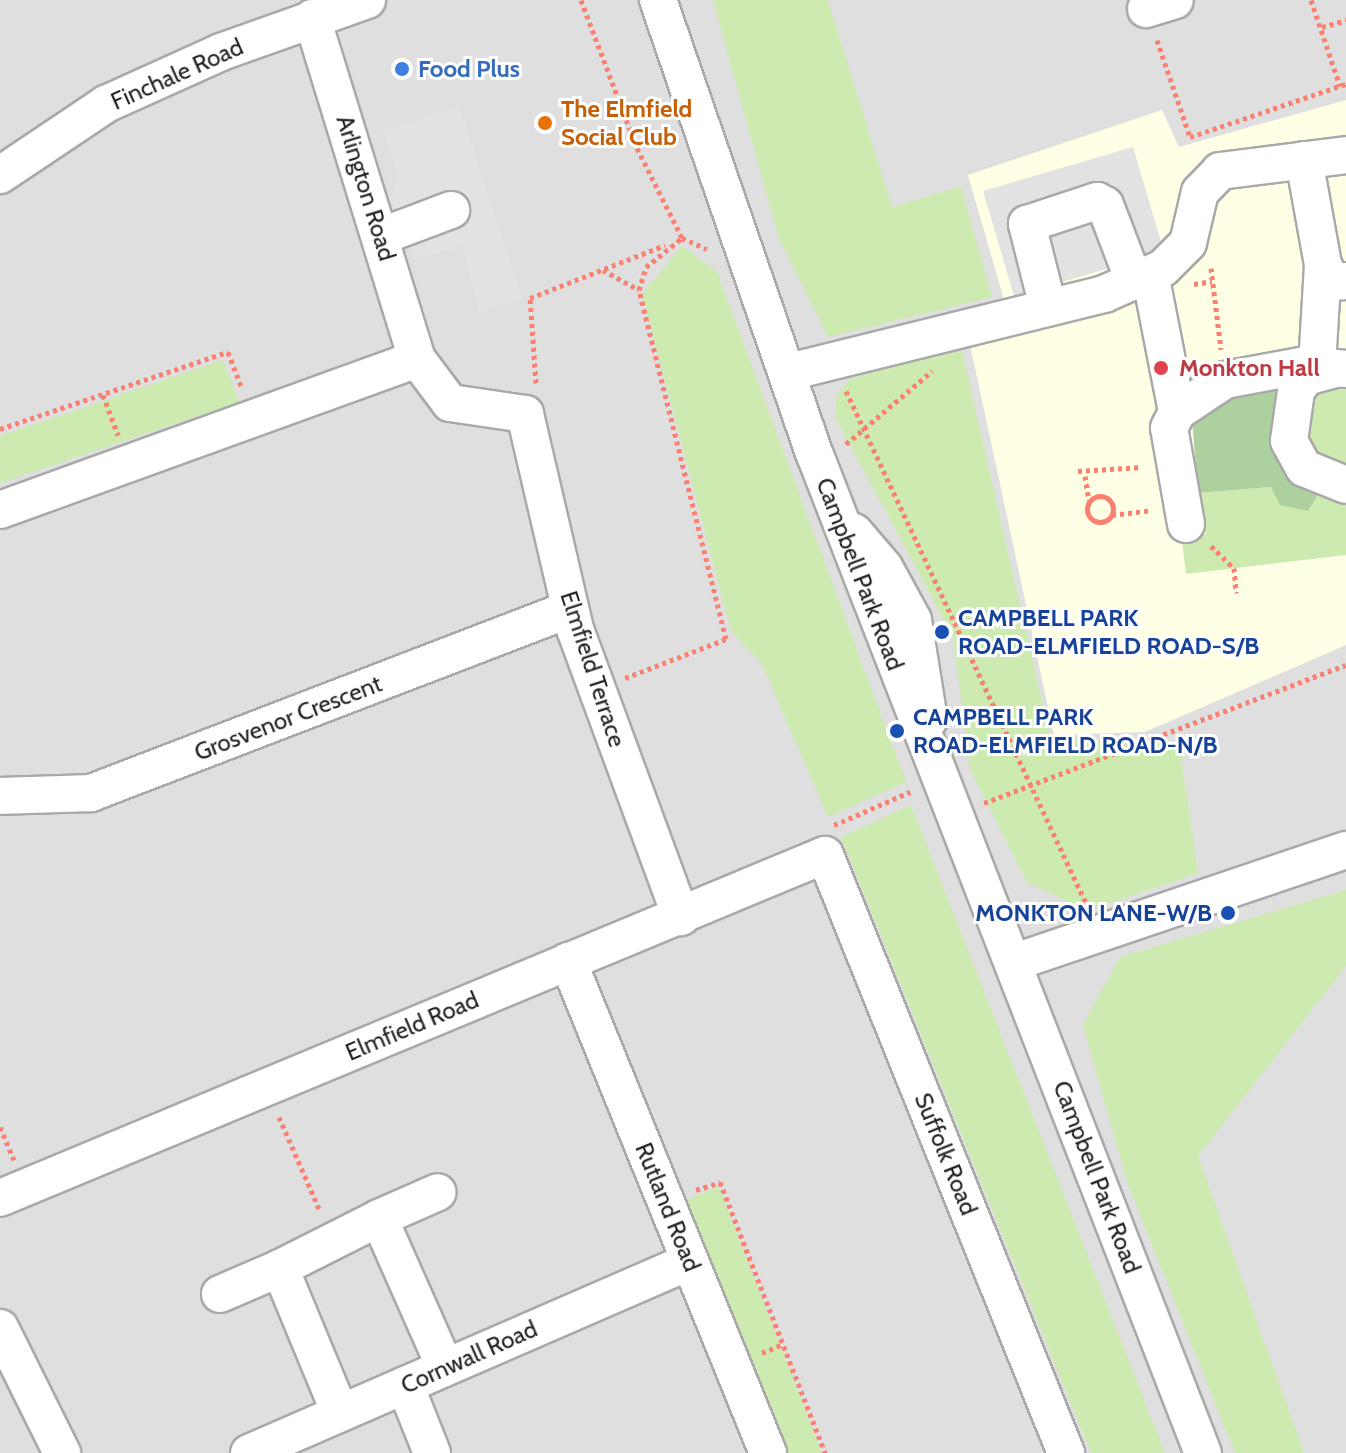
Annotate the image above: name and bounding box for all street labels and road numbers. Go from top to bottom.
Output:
street label: Finchale Road [106,32,248,116]
street label: Arlington Road [330,112,402,264]
street label: Campbell Park Road [810,474,910,674]
street label: Elmfield Terrace [554,587,632,751]
street label: Grosvenor Crescent [190,669,386,767]
street label: Elmfield Road [341,985,483,1067]
street label: Campbell Park Road [1047,1077,1147,1277]
street label: Suffolk Road [908,1089,984,1219]
street label: Rutland Road [629,1138,707,1276]
street label: Cornwall Road [396,1314,542,1400]

